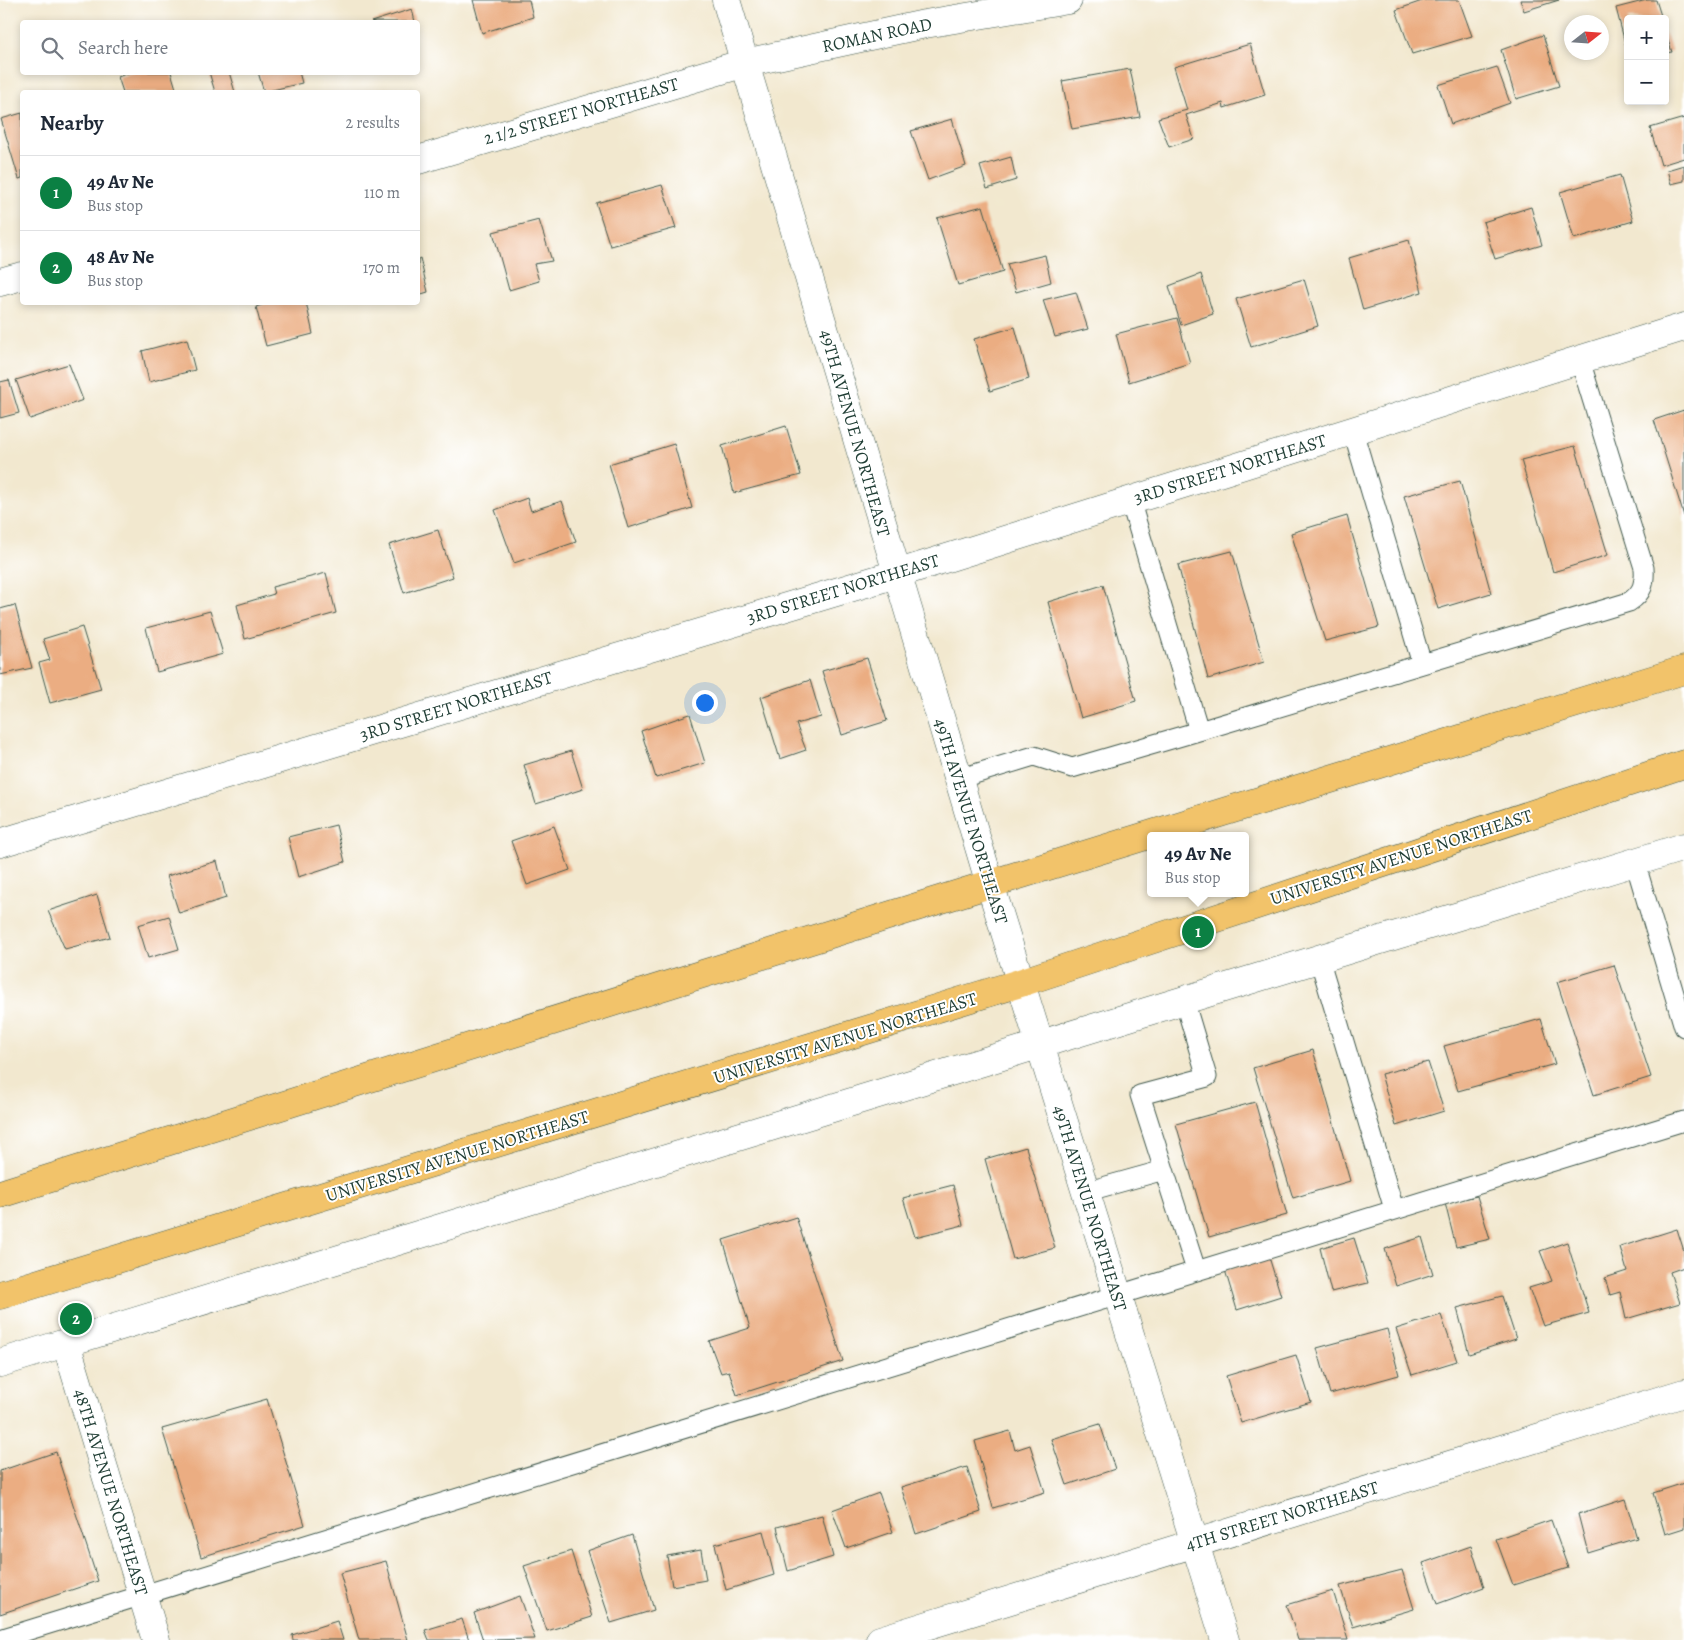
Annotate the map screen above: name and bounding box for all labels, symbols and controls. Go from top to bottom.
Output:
street label: ROMAN ROAD [820,12,934,58]
north arrow [1564,15,1609,60]
map controls [1624,15,1669,105]
button: + [1624,15,1669,60]
search box [20,20,420,75]
icon: search [38,34,66,62]
text: Search here [78,35,168,61]
button: − [1624,60,1669,105]
street label: 2 1/2 STREET NORTHEAST [481,72,681,150]
text: Nearby [40,109,103,137]
text: 2 results [345,112,400,134]
text: 49 Av Ne [87,169,154,195]
text: 1 [53,182,59,204]
text: 110 m [364,182,400,204]
text: Bus stop [87,195,143,217]
text: 48 Av Ne [87,244,154,270]
text: 2 [52,257,60,279]
text: 170 m [363,257,400,279]
text: Bus stop [87,270,143,292]
street label: 49TH AVENUE NORTHEAST [814,327,896,540]
street label: 3RD STREET NORTHEAST [1131,428,1329,510]
street label: 3RD STREET NORTHEAST [744,548,942,630]
street label: 3RD STREET NORTHEAST [357,665,555,747]
your location [692,690,718,716]
street label: 49TH AVENUE NORTHEAST [928,715,1014,927]
street label: UNIVERSITY AVENUE NORTHEAST [1267,803,1535,911]
popup [1147,832,1249,897]
text: 49 Av Ne [1165,841,1231,867]
text: Bus stop [1165,867,1221,889]
pin: 1 [1182,913,1214,951]
street label: UNIVERSITY AVENUE NORTHEAST [710,986,980,1090]
street label: 49TH AVENUE NORTHEAST [1047,1102,1133,1314]
street label: UNIVERSITY AVENUE NORTHEAST [322,1104,592,1208]
pin: 2 [60,1300,92,1338]
street label: 48TH AVENUE NORTHEAST [68,1386,154,1598]
street label: 4TH STREET NORTHEAST [1183,1475,1382,1557]

